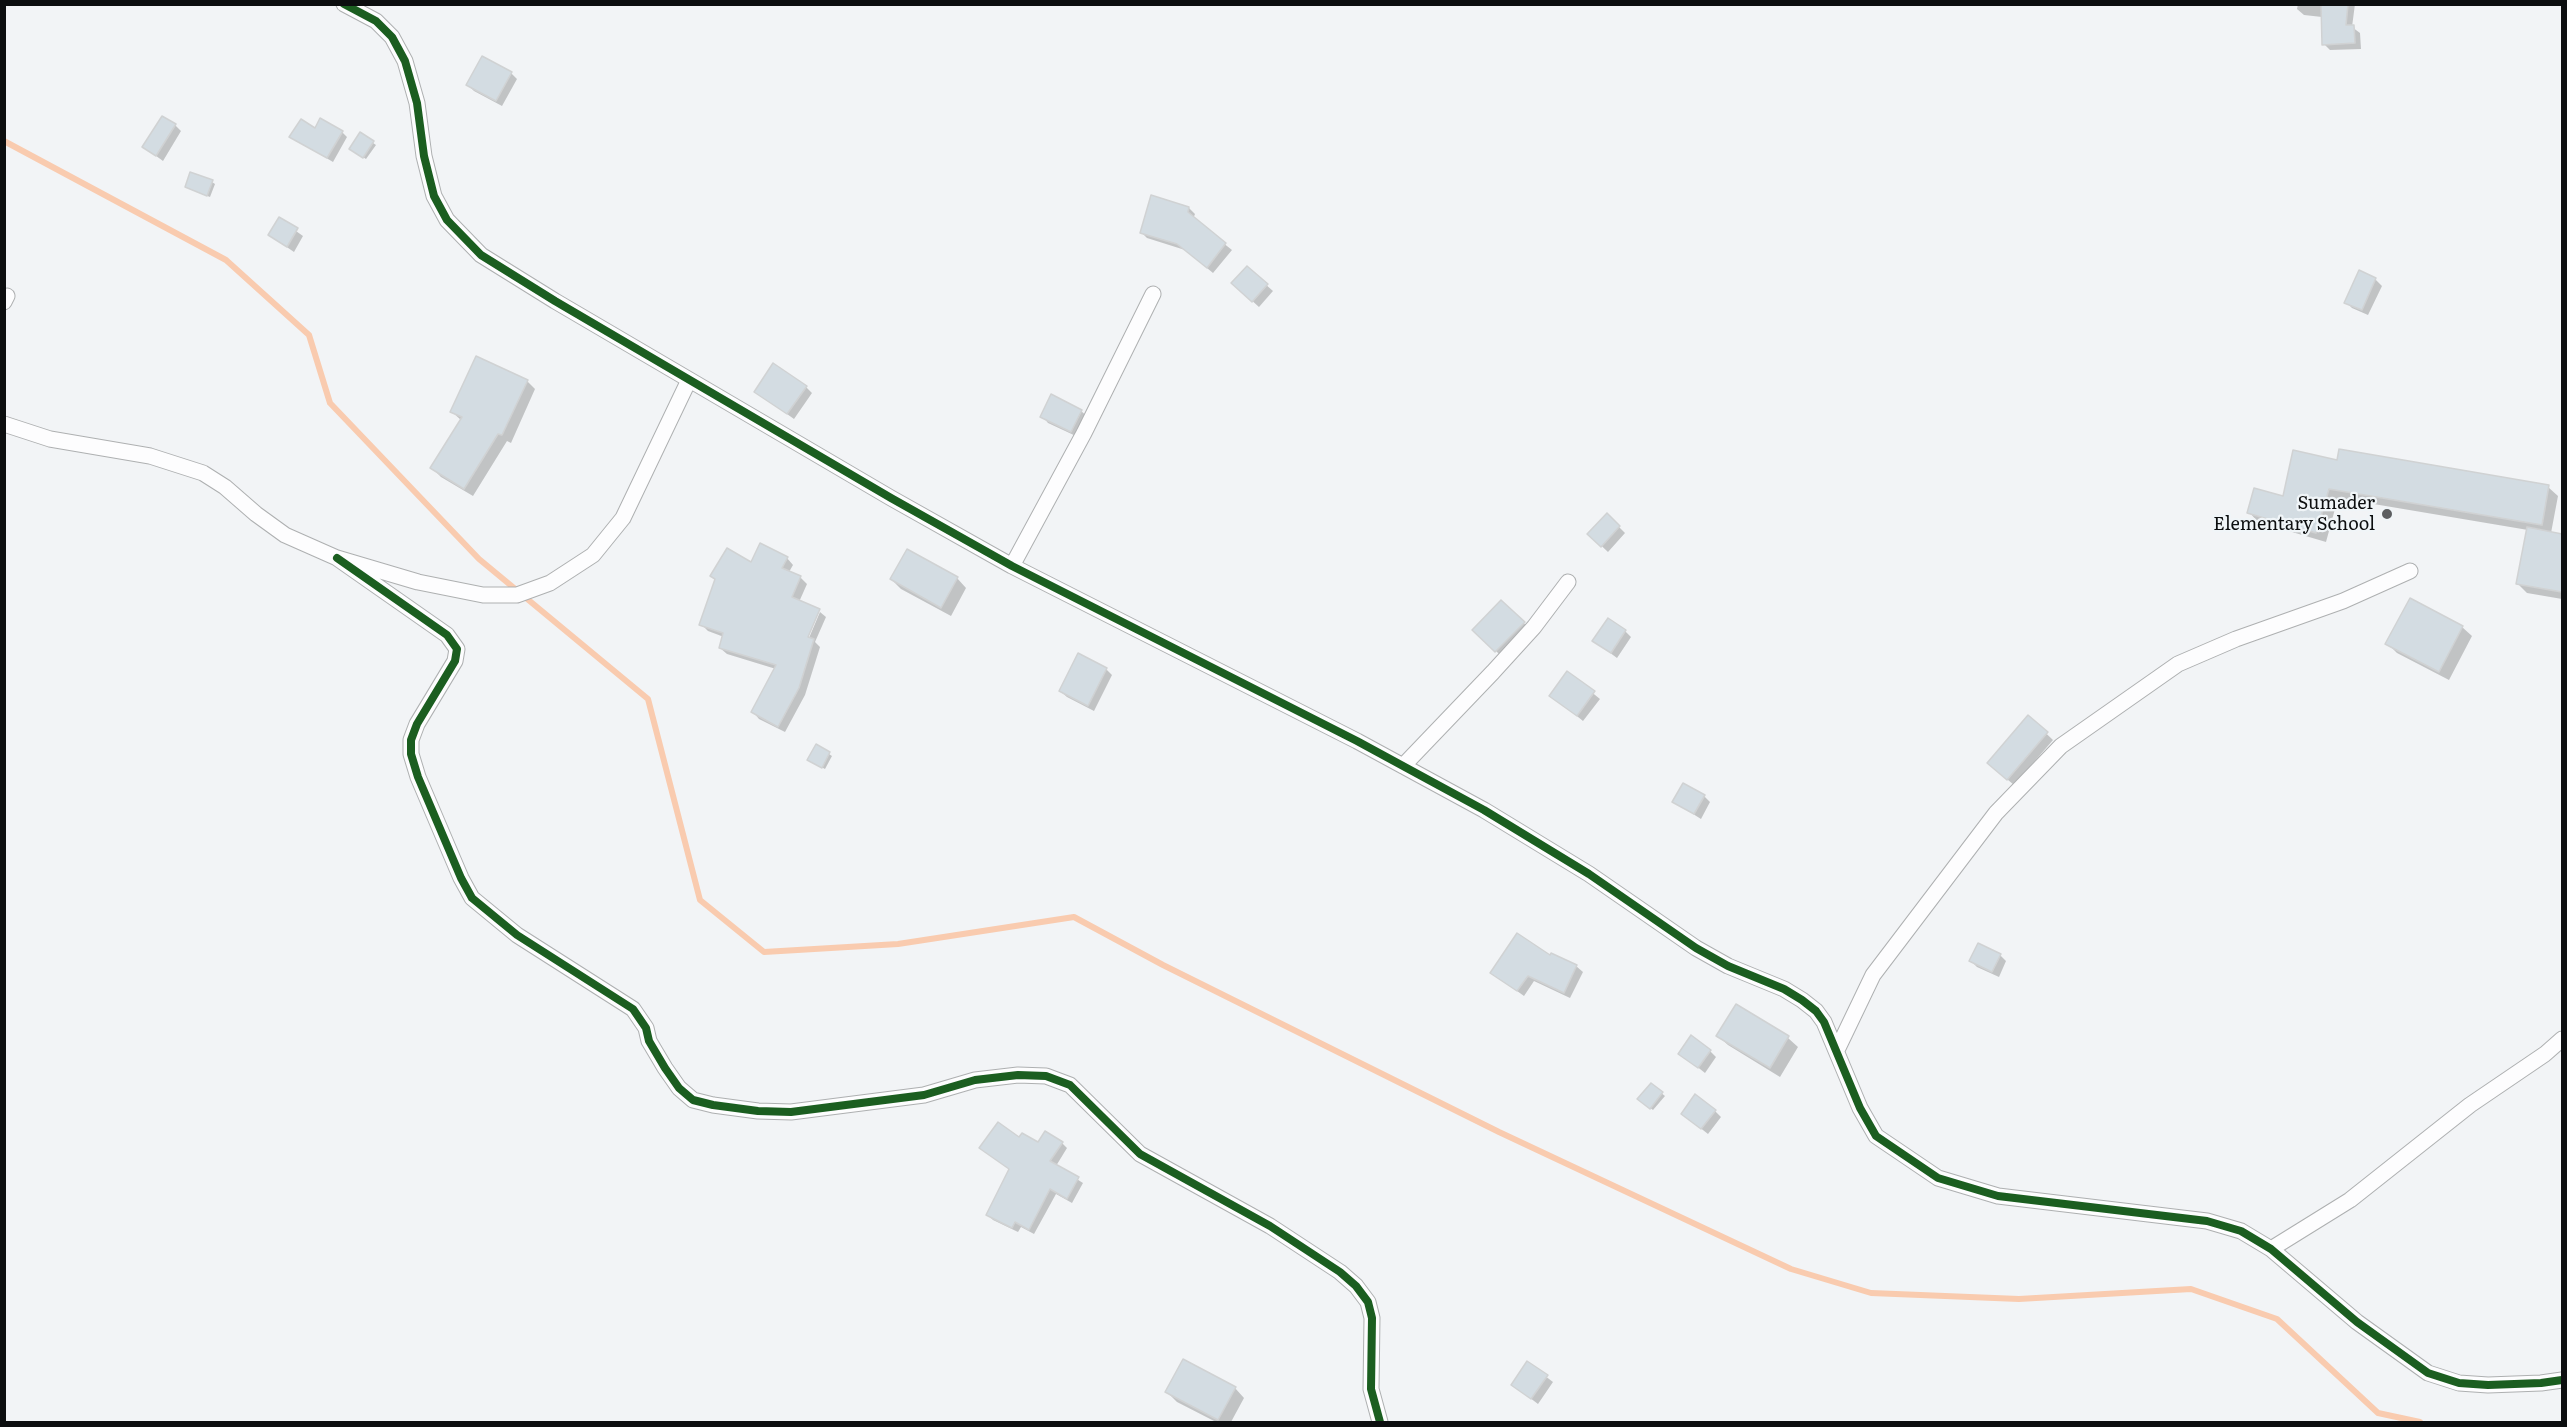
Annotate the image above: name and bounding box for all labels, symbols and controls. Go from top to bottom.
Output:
place label: Sumader Elementary School [2213,493,2375,536]
marker: Sumader Elementary School [2380,507,2394,521]

